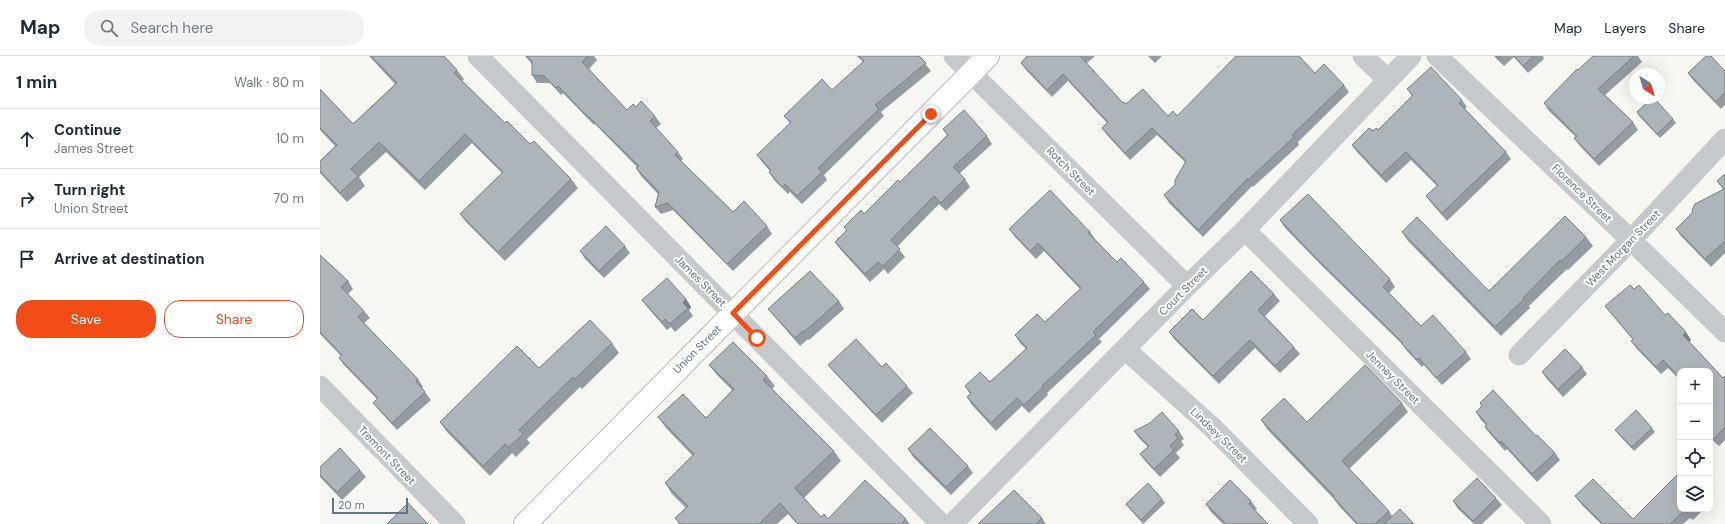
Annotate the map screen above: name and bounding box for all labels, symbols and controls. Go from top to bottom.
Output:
search box [84,10,364,46]
text: Map [20,15,60,40]
icon: search [98,17,120,39]
text: Search here [130,18,213,38]
text: Map [1554,19,1582,37]
text: Layers [1604,19,1646,37]
text: Share [1668,19,1705,37]
north arrow [1629,68,1665,104]
text: 1 min [16,71,57,93]
text: Walk · 80 m [234,74,304,91]
route end [922,105,940,123]
text: Continue [54,120,122,140]
icon: ahead [16,128,38,150]
text: 10 m [276,130,304,147]
text: James Street [54,140,133,157]
street label: Rotch Street [1044,144,1098,198]
street label: Florence Street [1549,161,1615,225]
text: Turn right [54,180,125,200]
icon: right [16,188,38,210]
text: 70 m [273,190,304,207]
text: Union Street [54,200,129,217]
street label: West Morgan Street [1583,207,1663,289]
icon: arrive [16,248,38,270]
text: Arrive at destination [54,249,205,269]
street label: James Street [672,252,730,310]
street label: Court Street [1156,264,1210,318]
button: Save [16,300,156,338]
button: Share [164,300,304,338]
street label: Union Street [670,322,724,376]
route start [748,329,766,347]
street label: Jenney Street [1363,347,1423,407]
map controls [1677,368,1713,512]
button: + [1677,368,1713,404]
street label: Lindsey Street [1188,404,1250,466]
button: − [1677,404,1713,440]
street label: Tremont Street [355,423,419,487]
button: locate [1677,440,1713,476]
button: layers [1677,476,1713,512]
scale bar [332,496,408,515]
text: 20 m [338,498,364,512]

